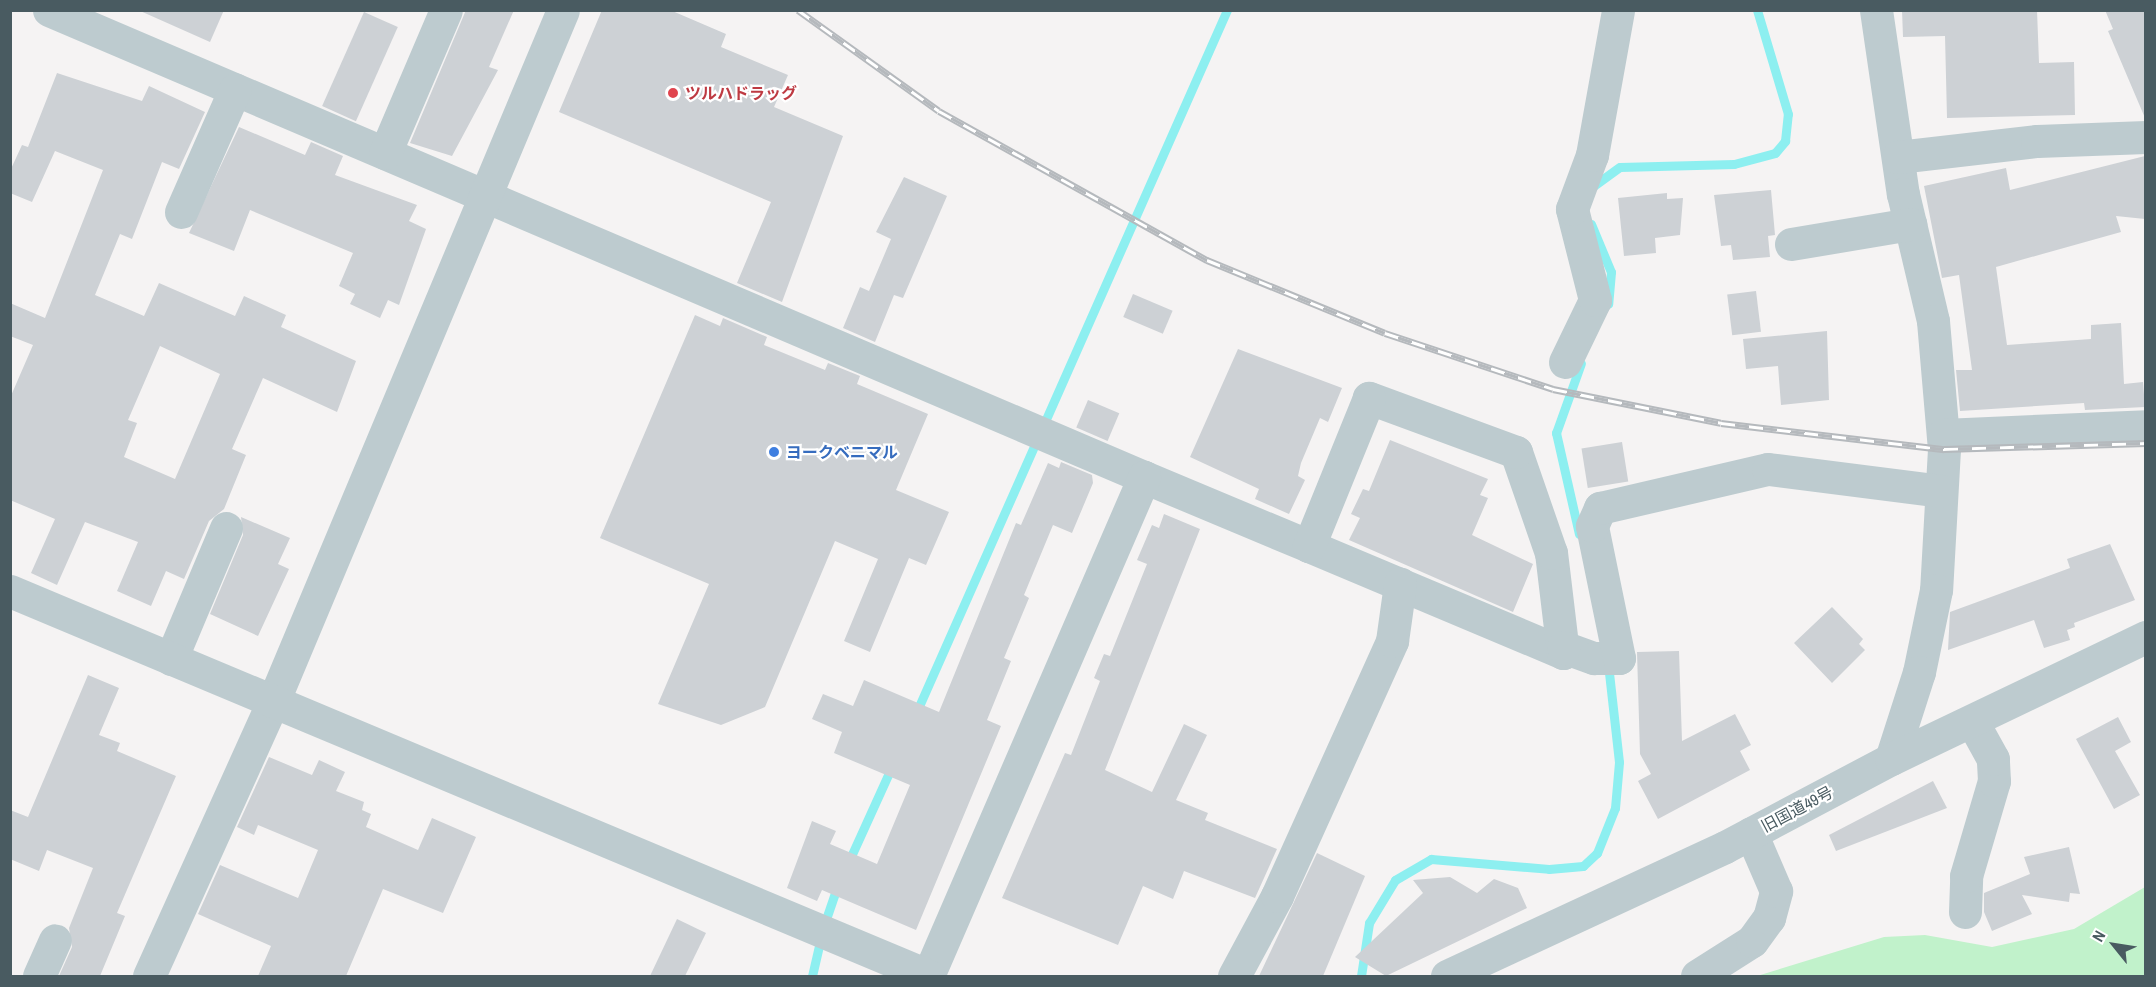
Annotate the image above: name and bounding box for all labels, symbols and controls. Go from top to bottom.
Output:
place label: ツルハドラッグ [685,83,797,103]
marker: ツルハドラッグ [666,86,680,100]
place label: ヨークベニマル [786,442,898,462]
marker: ヨークベニマル [767,445,781,459]
street label: 旧国道49号 [1758,782,1836,836]
north arrow [2084,915,2144,975]
text: N [2087,926,2110,946]

